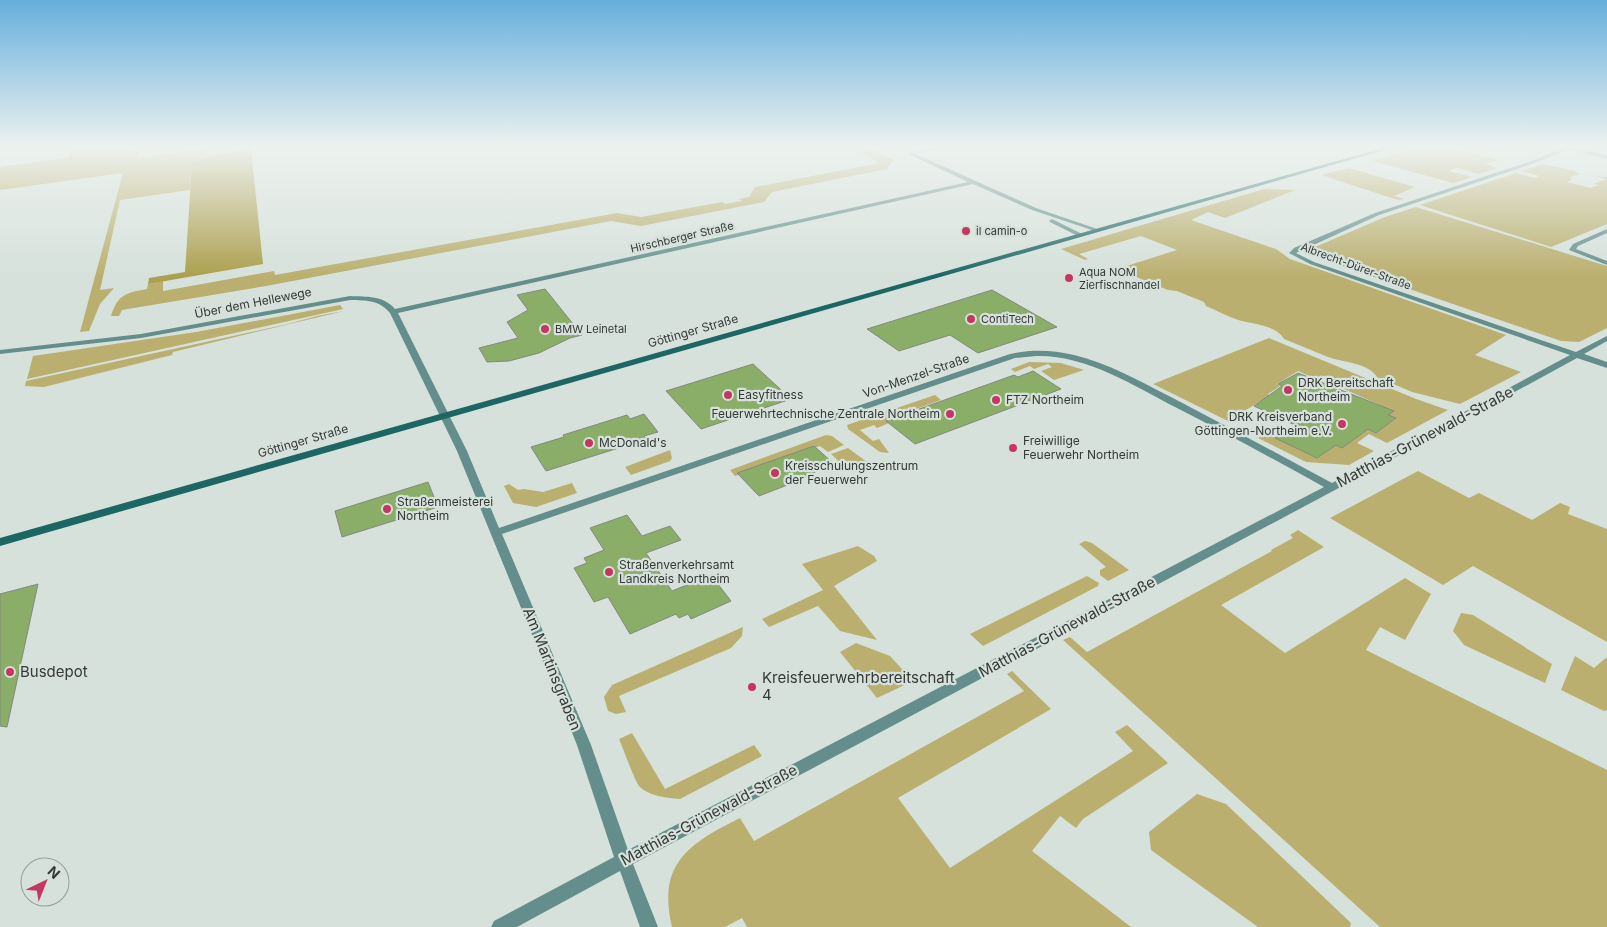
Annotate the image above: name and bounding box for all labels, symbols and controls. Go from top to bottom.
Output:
street label: Hirschberger Straße [629,218,735,256]
place label: il camin-o [976,224,1028,238]
marker: il camin-o [960,225,972,237]
street label: Albrecht-Dürer-Straße [1299,240,1413,292]
place label: Aqua NOM Zierfischhandel [1079,265,1160,292]
marker: Aqua NOM Zierfischhandel [1063,272,1075,284]
street label: Über dem Hellewege [193,284,313,321]
street label: Göttinger Straße [646,310,740,351]
place label: ContiTech [981,312,1034,326]
marker: ContiTech [965,313,977,325]
place label: BMW Leinetal [555,322,627,336]
marker: BMW Leinetal [539,323,551,335]
street label: Von-Menzel-Straße [861,350,971,401]
place label: DRK Bereitschaft Northeim [1298,375,1394,404]
street label: Matthias-Grünewald-Straße [1333,382,1516,491]
marker: DRK Bereitschaft Northeim [1282,384,1294,396]
place label: Easyfitness [738,387,803,402]
marker: Easyfitness [722,389,734,401]
place label: FTZ Northeim [1006,392,1084,407]
marker: FTZ Northeim [990,394,1002,406]
place label: Feuerwehrtechnische Zentrale Northeim [711,406,940,421]
marker: Feuerwehrtechnische Zentrale Northeim [944,408,956,420]
place label: DRK Kreisverband Göttingen-Northeim e.V. [1195,409,1332,438]
marker: DRK Kreisverband Göttingen-Northeim e.V. [1336,418,1348,430]
street label: Göttinger Straße [256,420,350,461]
place label: Freiwillige Feuerwehr Northeim [1023,433,1139,462]
place label: McDonald's [599,435,667,450]
marker: McDonald's [583,437,595,449]
marker: Freiwillige Feuerwehr Northeim [1007,442,1019,454]
place label: Kreisschulungszentrum der Feuerwehr [785,458,918,487]
marker: Kreisschulungszentrum der Feuerwehr [769,467,781,479]
place label: Straßenmeisterei Northeim [397,494,493,523]
marker: Straßenmeisterei Northeim [381,503,393,515]
place label: Straßenverkehrsamt Landkreis Northeim [619,557,734,586]
marker: Straßenverkehrsamt Landkreis Northeim [603,566,615,578]
street label: Matthias-Grünewald-Straße [975,572,1158,681]
street label: Am Martinsgraben [519,605,586,733]
place label: Busdepot [20,662,88,681]
marker: Busdepot [4,666,16,678]
place label: Kreisfeuerwehrbereitschaft 4 [762,668,955,704]
marker: Kreisfeuerwehrbereitschaft 4 [746,681,758,693]
street label: Matthias-Grünewald-Straße [617,760,800,869]
north arrow [20,857,70,907]
text: N [45,862,64,882]

